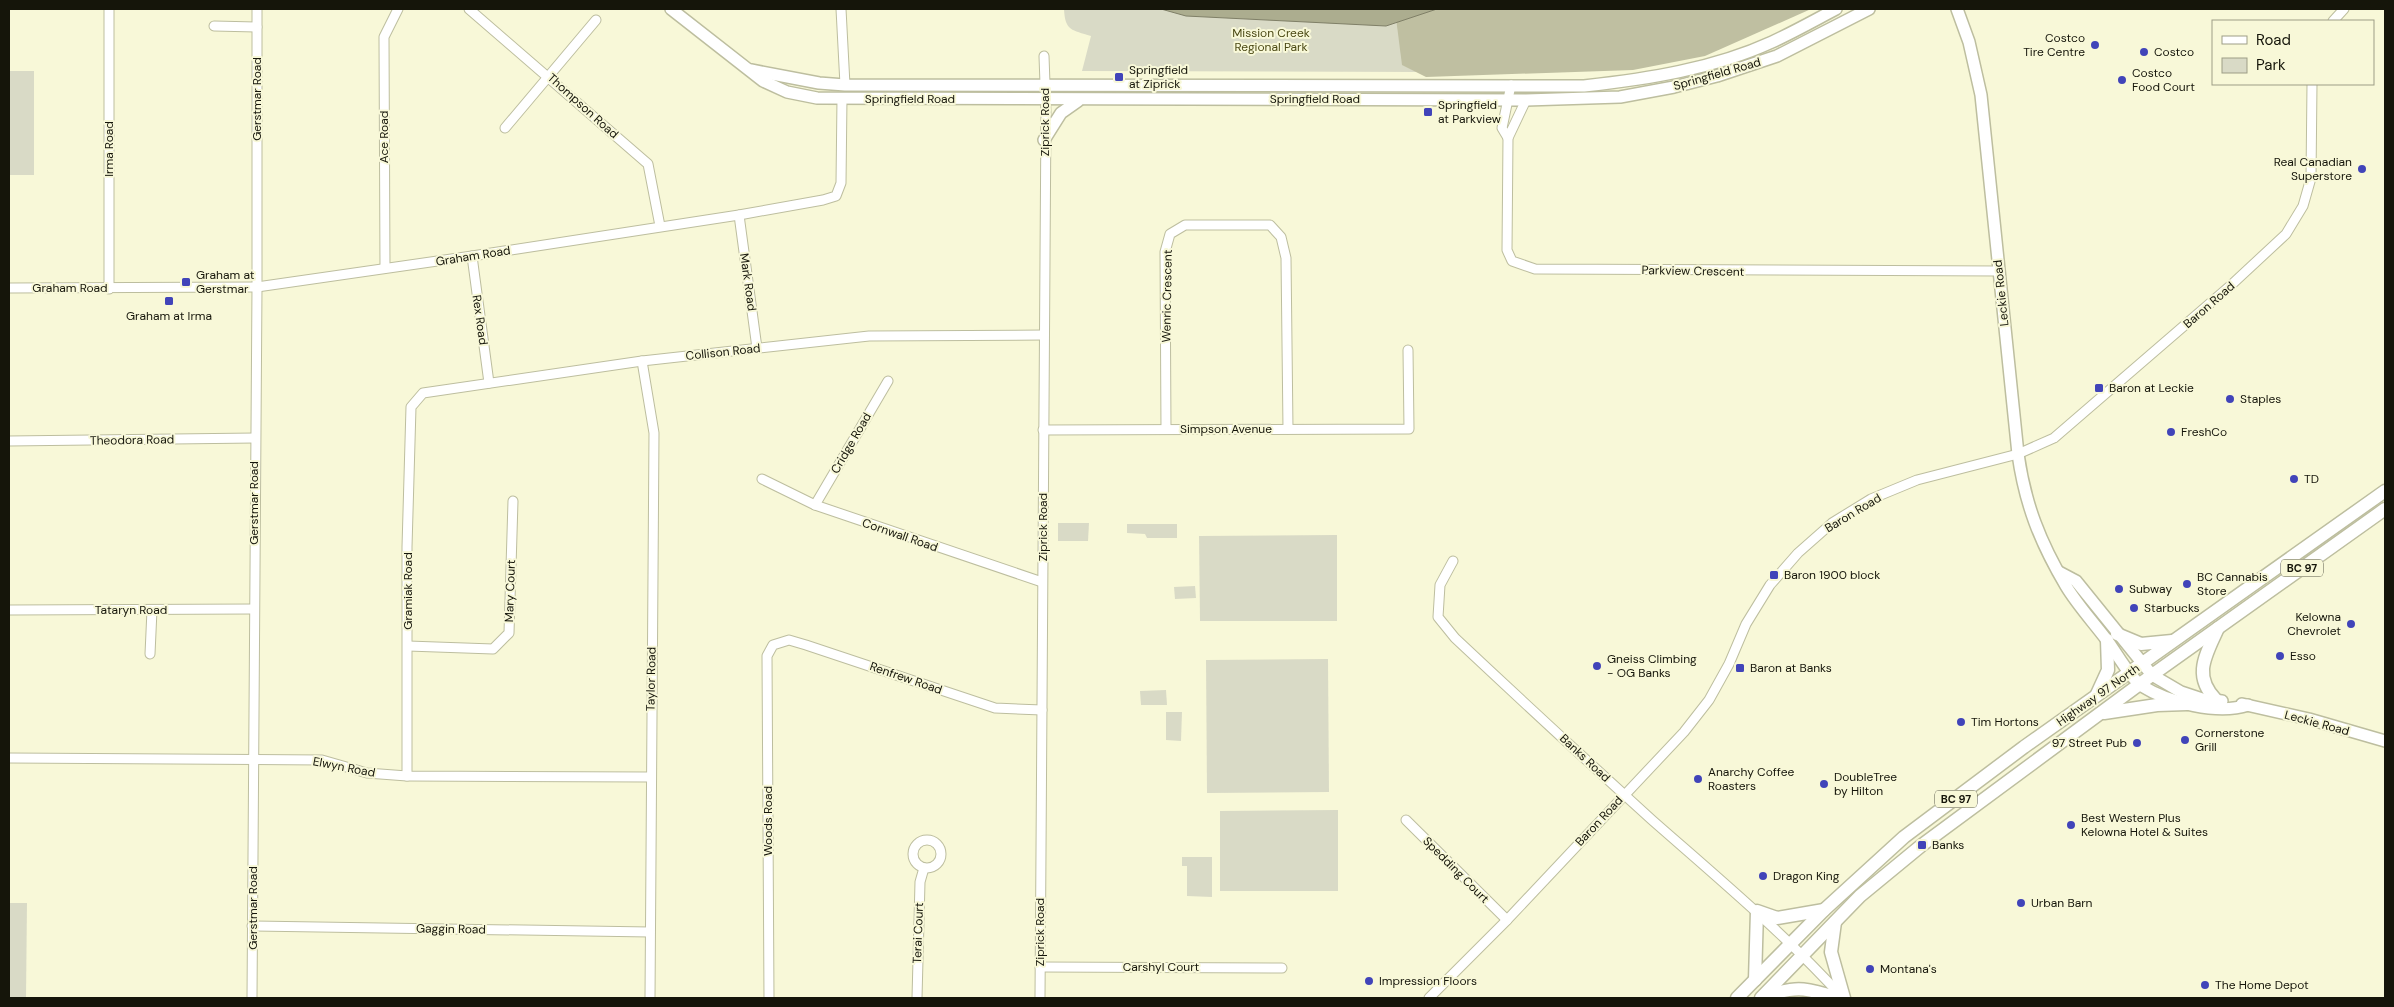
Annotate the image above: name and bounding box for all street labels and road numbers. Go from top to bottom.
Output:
street label: Springfield Road [1671,54,1763,94]
street label: Gerstmar Road [249,57,265,141]
street label: Thompson Road [544,70,622,142]
street label: Ziprick Road [1037,88,1053,156]
street label: Springfield Road [865,91,955,107]
street label: Springfield Road [1270,91,1360,107]
street label: Ace Road [376,111,392,163]
street label: Irma Road [101,121,117,177]
street label: Graham Road [435,242,511,270]
street label: Wenric Crescent [1158,249,1176,343]
street label: Mark Road [736,252,760,312]
street label: Leckie Road [1990,259,2012,327]
street label: Parkview Crescent [1641,262,1745,280]
street label: Baron Road [2180,278,2238,332]
street label: Graham Road [32,280,108,296]
street label: Rex Road [469,294,491,346]
street label: Collison Road [685,340,761,364]
street label: Cridge Road [827,410,875,476]
street label: Simpson Avenue [1180,421,1272,437]
street label: Theodora Road [90,431,174,449]
street label: Gerstmar Road [246,461,262,545]
street label: Baron Road [1822,490,1884,536]
street label: Ziprick Road [1035,493,1051,561]
street label: Cornwall Road [860,515,940,555]
street label: Gramiak Road [400,552,416,630]
street label: Mary Court [501,559,519,623]
road number: BC 97 [2281,560,2323,576]
street label: Tataryn Road [95,602,167,618]
street label: Taylor Road [642,647,660,711]
street label: Renfrew Road [868,658,944,698]
street label: Highway 97 North [2053,660,2143,730]
street label: Leckie Road [2283,707,2351,739]
street label: Banks Road [1556,730,1614,786]
street label: Elwyn Road [311,753,377,781]
street label: Woods Road [760,786,776,856]
road number: BC 97 [1935,791,1977,808]
street label: Baron Road [1572,792,1626,850]
street label: Spedding Court [1419,833,1493,907]
street label: Gerstmar Road [245,866,261,950]
street label: Ziprick Road [1032,898,1048,966]
street label: Terai Court [909,902,927,964]
street label: Gaggin Road [416,920,486,938]
street label: Carshyl Court [1123,959,1200,975]

